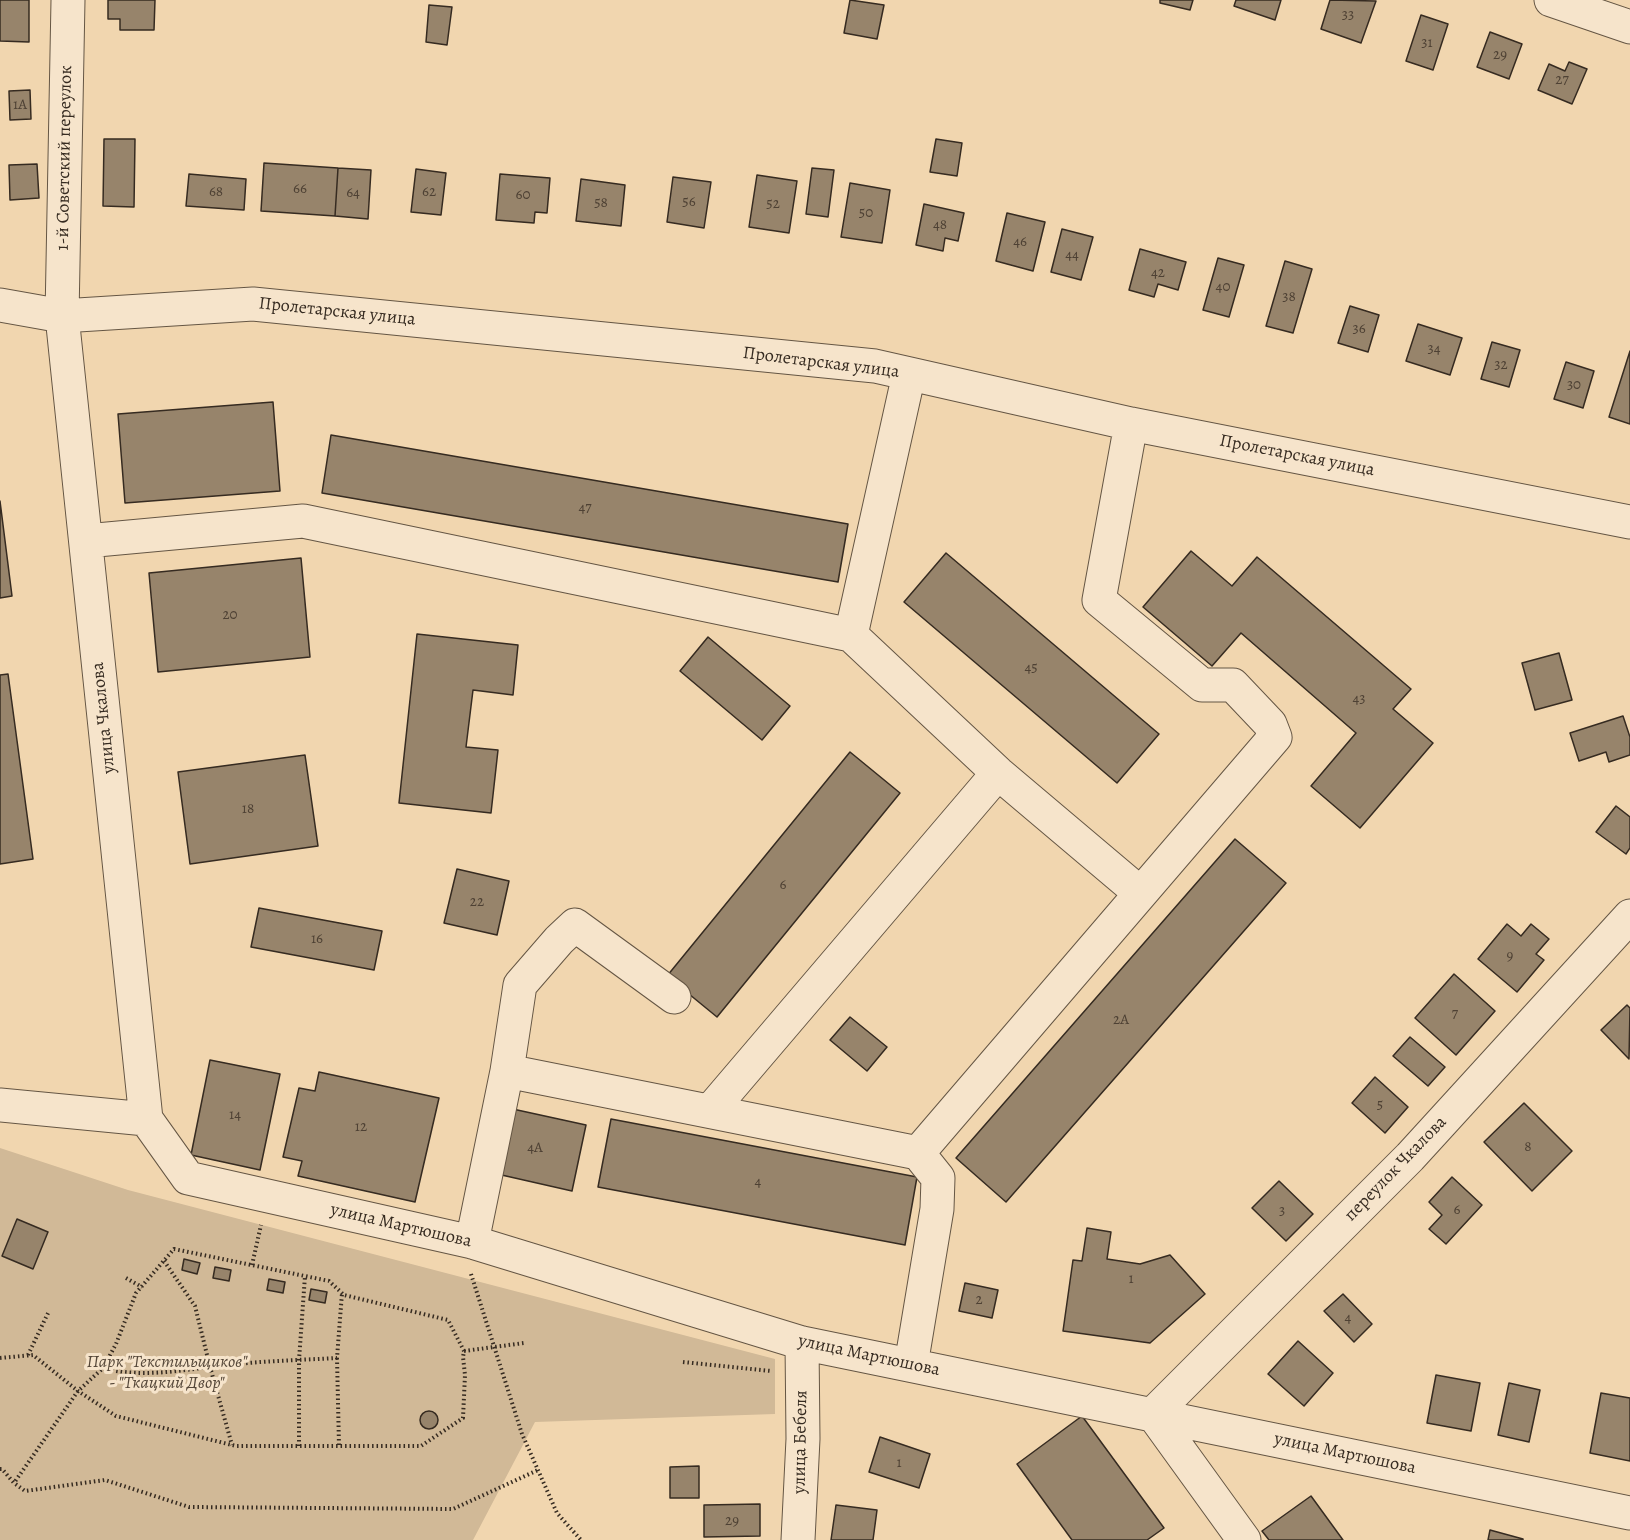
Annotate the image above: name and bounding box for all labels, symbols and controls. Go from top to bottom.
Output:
house number: 33 [1342,6,1354,24]
house number: 31 [1421,34,1433,52]
house number: 29 [1493,46,1507,64]
street label: 1-й Советский переулок [53,65,77,251]
house number: 27 [1555,71,1569,89]
house number: 1А [13,96,27,114]
house number: 66 [293,180,307,198]
house number: 68 [209,183,223,201]
house number: 62 [422,183,436,201]
house number: 64 [346,184,360,202]
house number: 60 [516,186,530,204]
house number: 56 [682,193,696,211]
house number: 58 [594,194,608,212]
house number: 52 [766,195,780,213]
house number: 50 [859,204,873,222]
house number: 48 [933,216,947,234]
house number: 46 [1013,233,1027,251]
house number: 44 [1065,246,1079,264]
house number: 42 [1151,264,1165,282]
house number: 40 [1216,278,1230,296]
house number: 38 [1282,288,1296,306]
street label: Пролетарская улица [258,293,416,331]
house number: 36 [1352,320,1366,338]
house number: 34 [1427,340,1441,358]
street label: Пролетарская улица [741,343,901,383]
house number: 32 [1494,356,1508,374]
house number: 30 [1567,376,1581,394]
street label: Пролетарская улица [1218,430,1376,482]
house number: 47 [578,499,592,517]
house number: 20 [222,606,238,624]
house number: 45 [1024,659,1038,677]
street label: улица Чкалова [87,661,121,775]
house number: 43 [1352,690,1366,708]
house number: 18 [242,800,254,818]
house number: 6 [780,876,786,894]
house number: 22 [470,893,484,911]
house number: 16 [311,930,323,948]
house number: 9 [1507,947,1513,965]
house number: 7 [1452,1005,1458,1023]
house number: 2А [1113,1011,1129,1029]
house number: 5 [1377,1096,1383,1114]
house number: 14 [229,1106,241,1124]
street label: переулок Чкалова [1340,1112,1452,1226]
house number: 12 [355,1118,367,1136]
house number: 8 [1524,1138,1532,1156]
house number: 4А [527,1139,543,1157]
house number: 4 [755,1173,761,1191]
street label: улица Мартюшова [328,1199,474,1253]
house number: 6 [1454,1201,1460,1219]
house number: 3 [1279,1202,1285,1220]
house number: 1 [1128,1270,1134,1288]
house number: 2 [975,1291,983,1309]
house number: 4 [1345,1309,1351,1327]
street label: улица Мартюшова [796,1330,942,1382]
park label: Парк "Текстильщиков" - "Ткацкий Двор" [86,1352,248,1394]
street label: улица Бебеля [789,1390,813,1494]
street label: улица Мартюшова [1272,1428,1418,1480]
house number: 1 [896,1454,902,1472]
house number: 29 [725,1512,739,1530]

